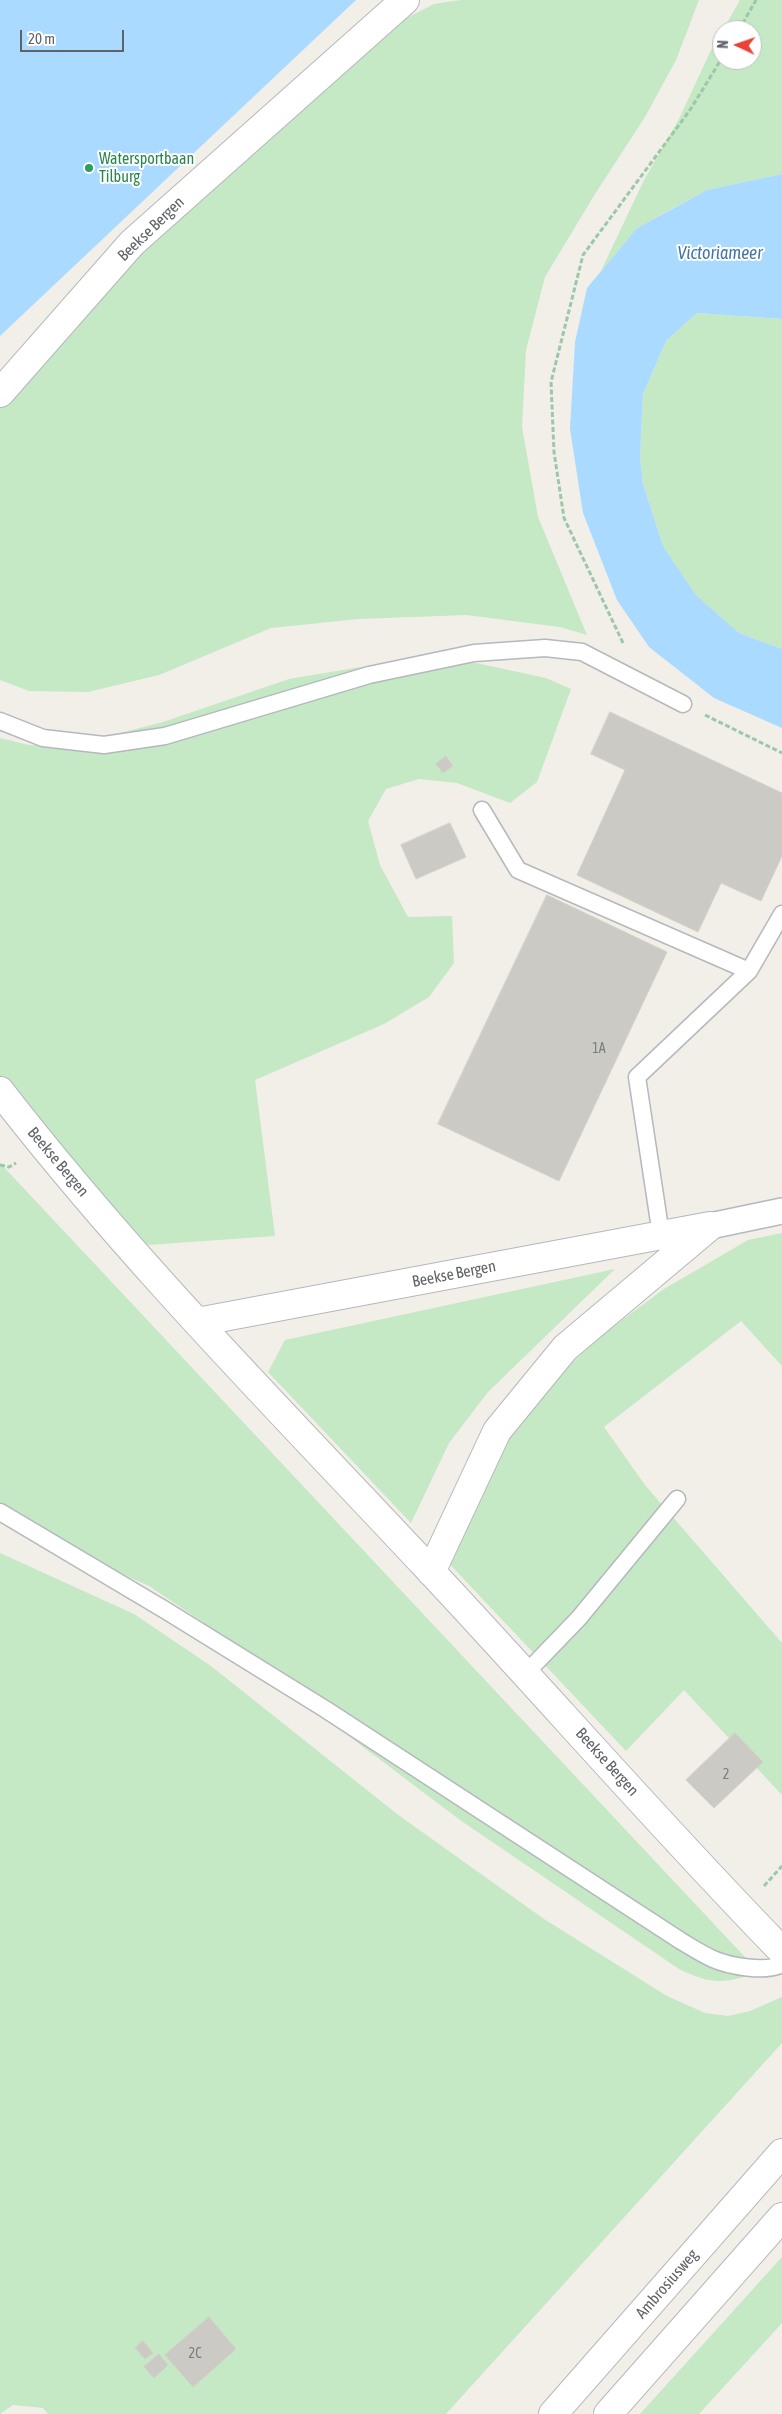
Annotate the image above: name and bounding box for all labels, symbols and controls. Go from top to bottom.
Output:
scale bar [22,20,126,52]
north arrow [712,20,762,70]
text: 20 m [28,30,55,47]
text: N [715,40,731,49]
place label: Watersportbaan Tilburg [99,149,194,187]
marker: Watersportbaan Tilburg [83,162,95,174]
street label: Beekse Bergen [114,193,188,265]
water label: Victoriameer [677,242,763,264]
house number: 1A [592,1041,606,1057]
street label: Beekse Bergen [23,1123,93,1201]
street label: Beekse Bergen [411,1256,497,1292]
street label: Beekse Bergen [571,1724,643,1800]
house number: 2 [723,1767,729,1783]
street label: Ambrosiusweg [632,2245,702,2323]
house number: 2C [189,2346,201,2362]

